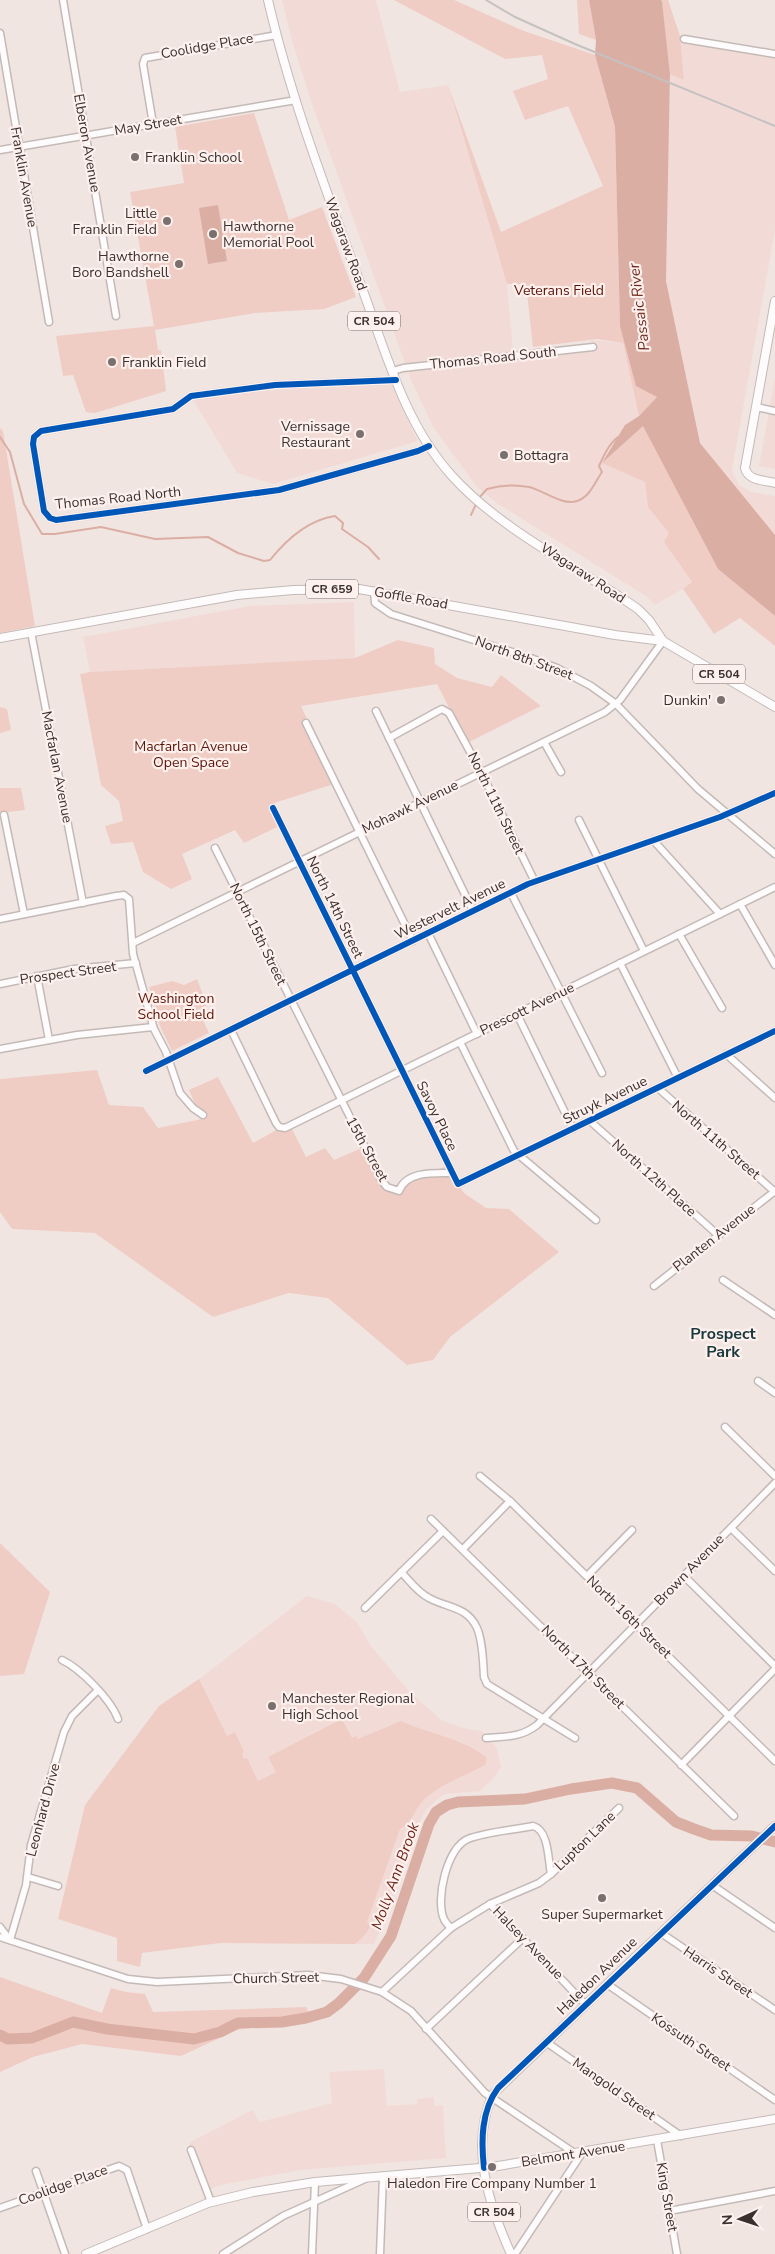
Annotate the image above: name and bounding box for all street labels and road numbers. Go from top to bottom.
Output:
street label: Coolidge Place [159,29,255,63]
street label: Elberon Avenue [69,92,105,194]
street label: May Street [113,110,183,140]
street label: Franklin Avenue [6,125,42,229]
street label: Wagaraw Road [320,195,372,293]
road number: CR 504 [348,312,400,331]
street label: Thomas Road South [429,342,557,374]
street label: Thomas Road North [54,482,182,514]
street label: Wagaraw Road [537,538,629,608]
road number: CR 659 [306,580,358,598]
street label: Goffle Road [373,582,449,614]
street label: North 8th Street [472,631,576,685]
road number: CR 504 [693,664,745,684]
street label: Macfarlan Avenue [37,709,77,825]
street label: North 11th Street [463,749,529,857]
street label: Mohawk Avenue [359,775,461,839]
street label: North 14th Street [302,853,368,961]
street label: Westervelt Avenue [391,874,509,944]
street label: North 15th Street [225,880,291,988]
street label: Prospect Street [19,957,117,989]
street label: Prescott Avenue [477,978,577,1040]
street label: Struyk Avenue [560,1071,650,1129]
street label: Savoy Place [412,1078,462,1154]
street label: North 11th Street [668,1096,764,1184]
street label: 15th Street [341,1113,393,1185]
street label: North 12th Place [608,1135,700,1221]
street label: Planten Avenue [669,1200,759,1276]
street label: Brown Avenue [650,1530,728,1610]
street label: North 16th Street [582,1571,676,1663]
street label: North 17th Street [537,1621,629,1713]
street label: Leonhard Drive [21,1761,65,1859]
street label: Lupton Lane [550,1807,620,1875]
street label: Halsey Avenue [488,1902,568,1984]
street label: Haledon Avenue [553,1933,641,2019]
street label: Harris Street [680,1942,757,2002]
street label: Church Street [233,1968,319,1988]
street label: Kossuth Street [647,2008,735,2076]
street label: Mangold Street [569,2053,659,2125]
street label: Belmont Avenue [520,2136,626,2172]
street label: Coolidge Place [16,2160,110,2210]
street label: King Street [652,2161,682,2233]
road number: CR 504 [468,2202,520,2222]

